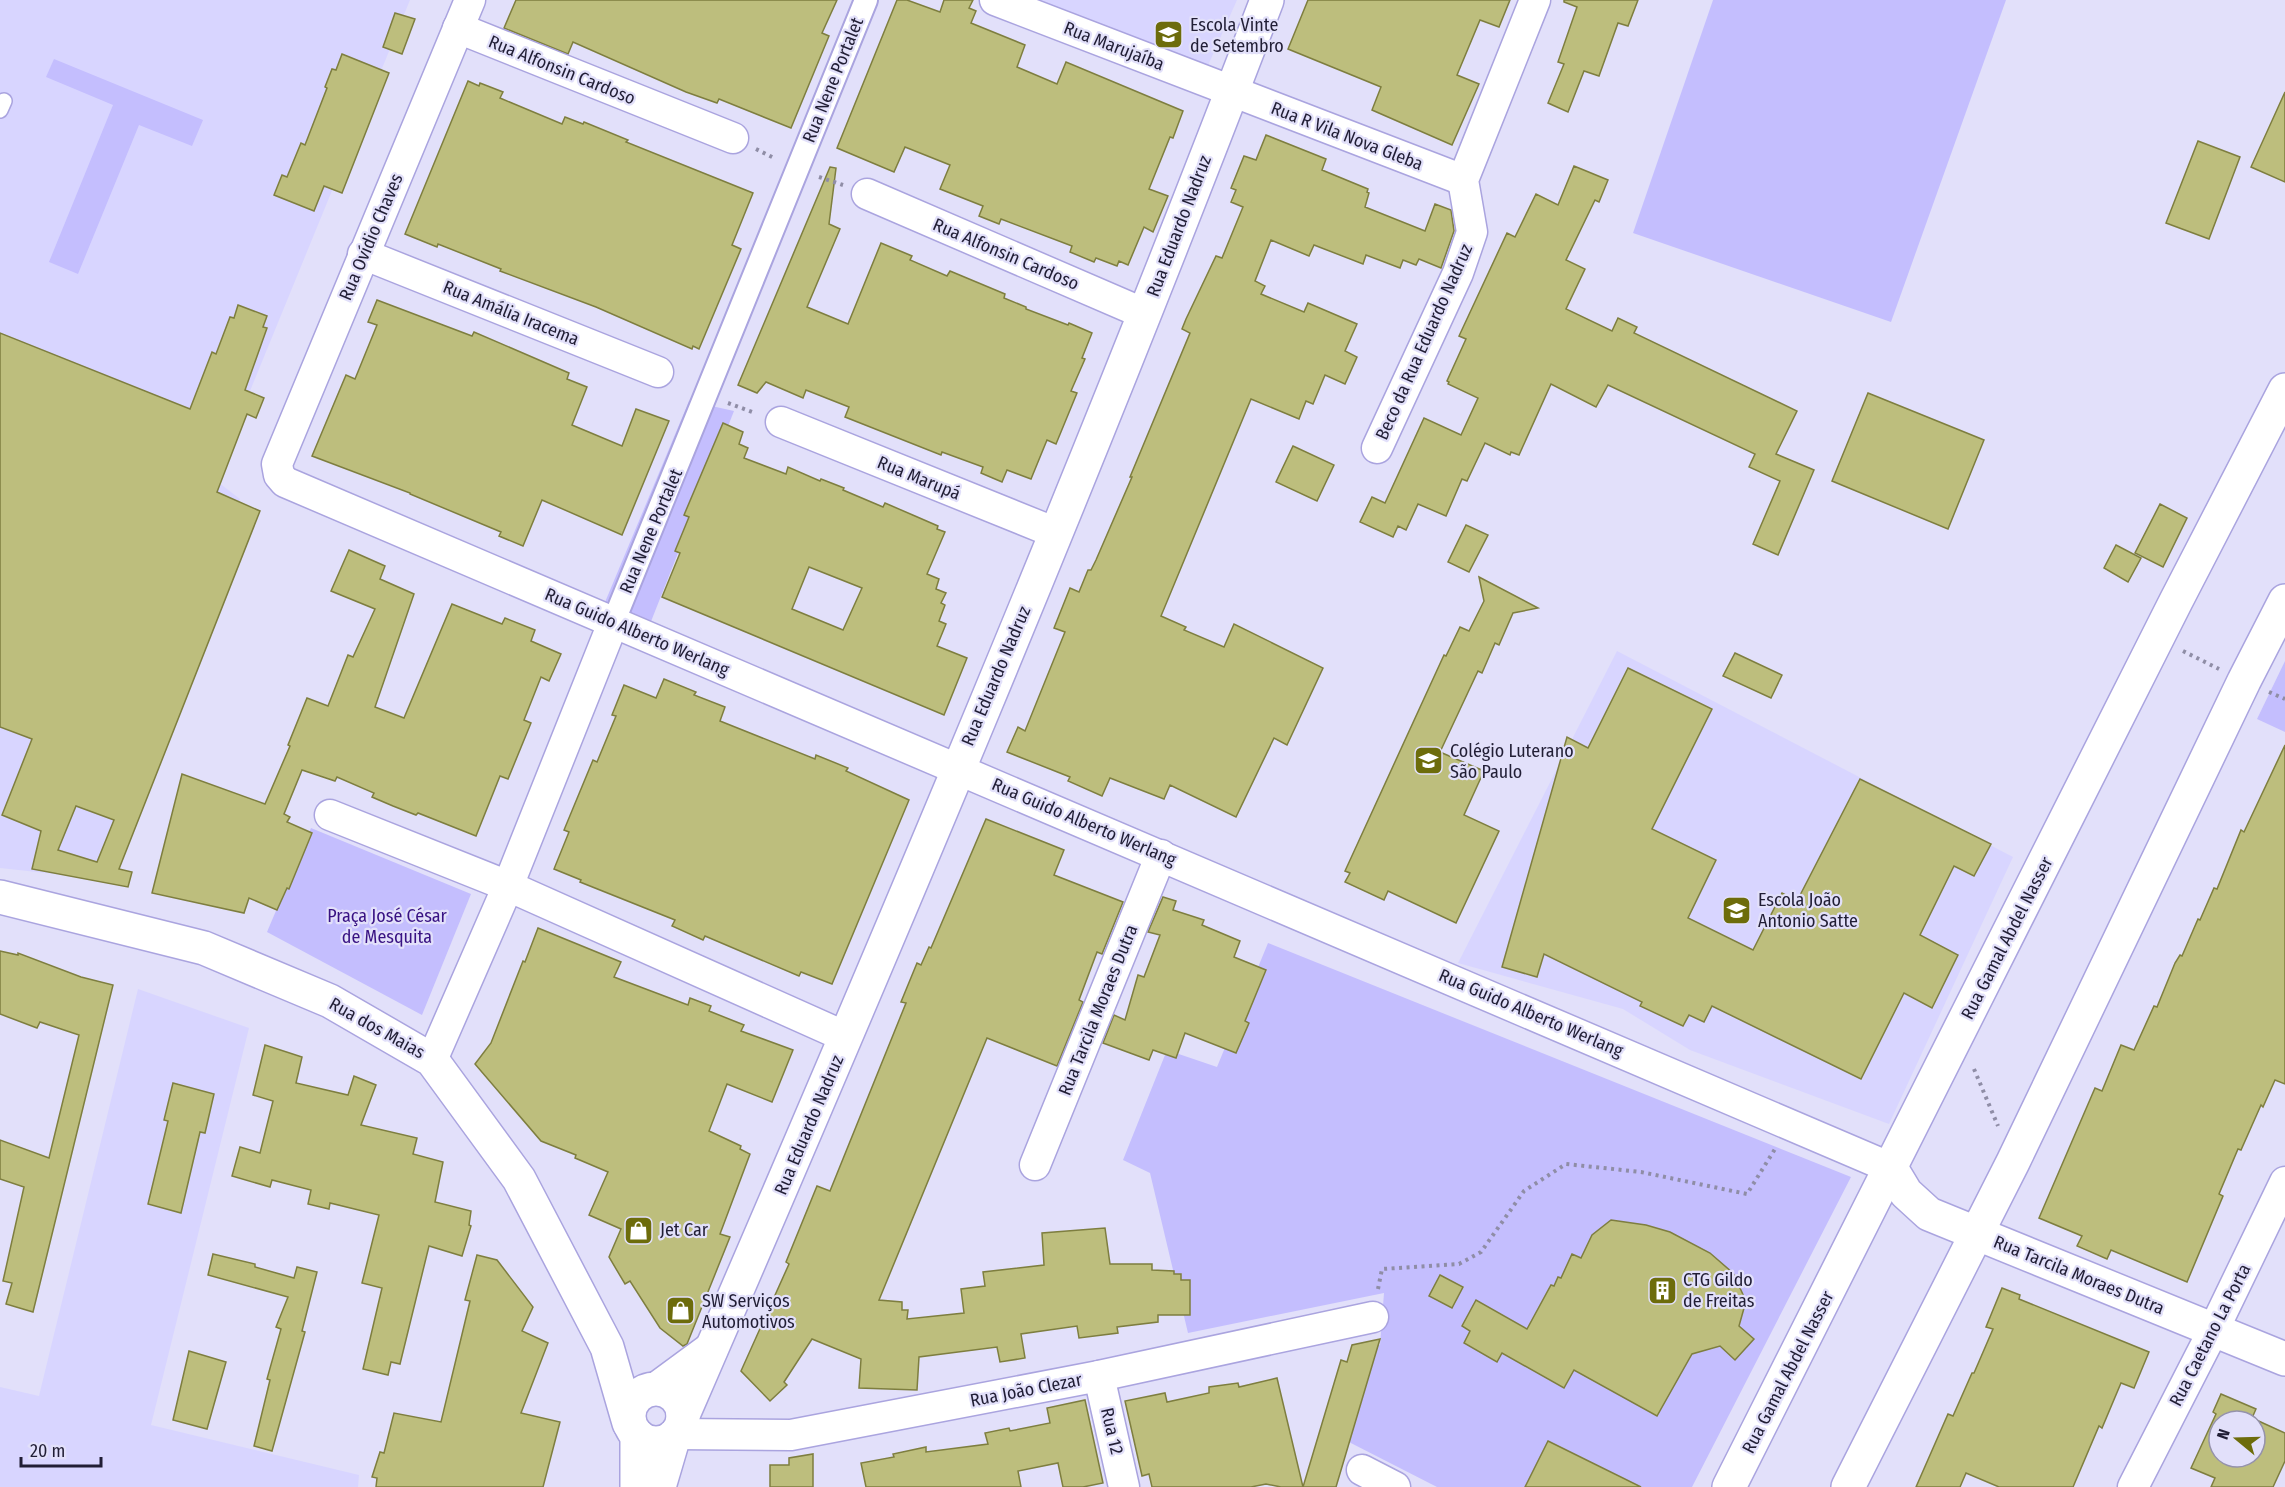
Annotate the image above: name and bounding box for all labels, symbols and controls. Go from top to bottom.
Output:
street label: Rua Nene Portalet [798,14,868,146]
place label: Escola Vinte de Setembro [1190,14,1284,57]
street label: Rua Marujaíba [1061,17,1168,75]
school or university icon: Escola Vinte de Setembro [1153,19,1185,51]
street label: Rua Alfonsin Cardoso [485,30,639,110]
street label: Rua R Vila Nova Gleba [1268,97,1426,175]
street label: Rua Eduardo Nadruz [1142,152,1216,300]
street label: Rua Ovídio Chaves [334,170,408,304]
street label: Rua Alfonsin Cardoso [930,213,1082,295]
street label: Beco da Rua Eduardo Nadruz [1371,241,1477,443]
street label: Rua Amália Iracema [440,276,582,350]
street label: Rua Marupá [874,451,964,505]
street label: Rua Nene Portalet [615,465,687,597]
street label: Rua Guido Alberto Werlang [542,583,733,681]
street label: Rua Eduardo Nadruz [957,603,1035,749]
place label: Colégio Luterano São Paulo [1450,740,1574,783]
school or university icon: Colégio Luterano São Paulo [1413,745,1445,777]
street label: Rua Guido Alberto Werlang [989,773,1180,871]
street label: Rua Gamal Abdel Nasser [1956,852,2058,1023]
place label: Escola João Antonio Satte [1758,889,1858,932]
school or university icon: Escola João Antonio Satte [1721,894,1753,926]
park label: Praça José César de Mesquita [327,905,448,948]
street label: Rua Tarcila Moraes Dutra [1054,921,1142,1099]
street label: Rua Guido Alberto Werlang [1436,964,1627,1062]
street label: Rua dos Maias [325,993,429,1063]
street label: Rua Eduardo Nadruz [770,1052,848,1198]
shop icon: Jet Car [623,1214,655,1246]
place label: Jet Car [660,1219,709,1241]
street label: Rua Tarcila Moraes Dutra [1990,1231,2168,1319]
street label: Rua Caetano La Porta [2165,1260,2255,1410]
place label: CTG Gildo de Freitas [1683,1269,1755,1312]
building icon: CTG Gildo de Freitas [1646,1274,1678,1306]
street label: Rua Gamal Abdel Nasser [1737,1286,1839,1457]
place label: SW Serviços Automotivos [702,1290,795,1333]
shop icon: SW Serviços Automotivos [665,1295,697,1327]
street label: Rua João Clezar [968,1368,1084,1412]
street label: Rua 12 [1096,1406,1128,1457]
north arrow [2207,1409,2267,1469]
text: N [2213,1427,2234,1442]
scale bar [21,1430,100,1468]
text: 20 m [30,1440,65,1462]

